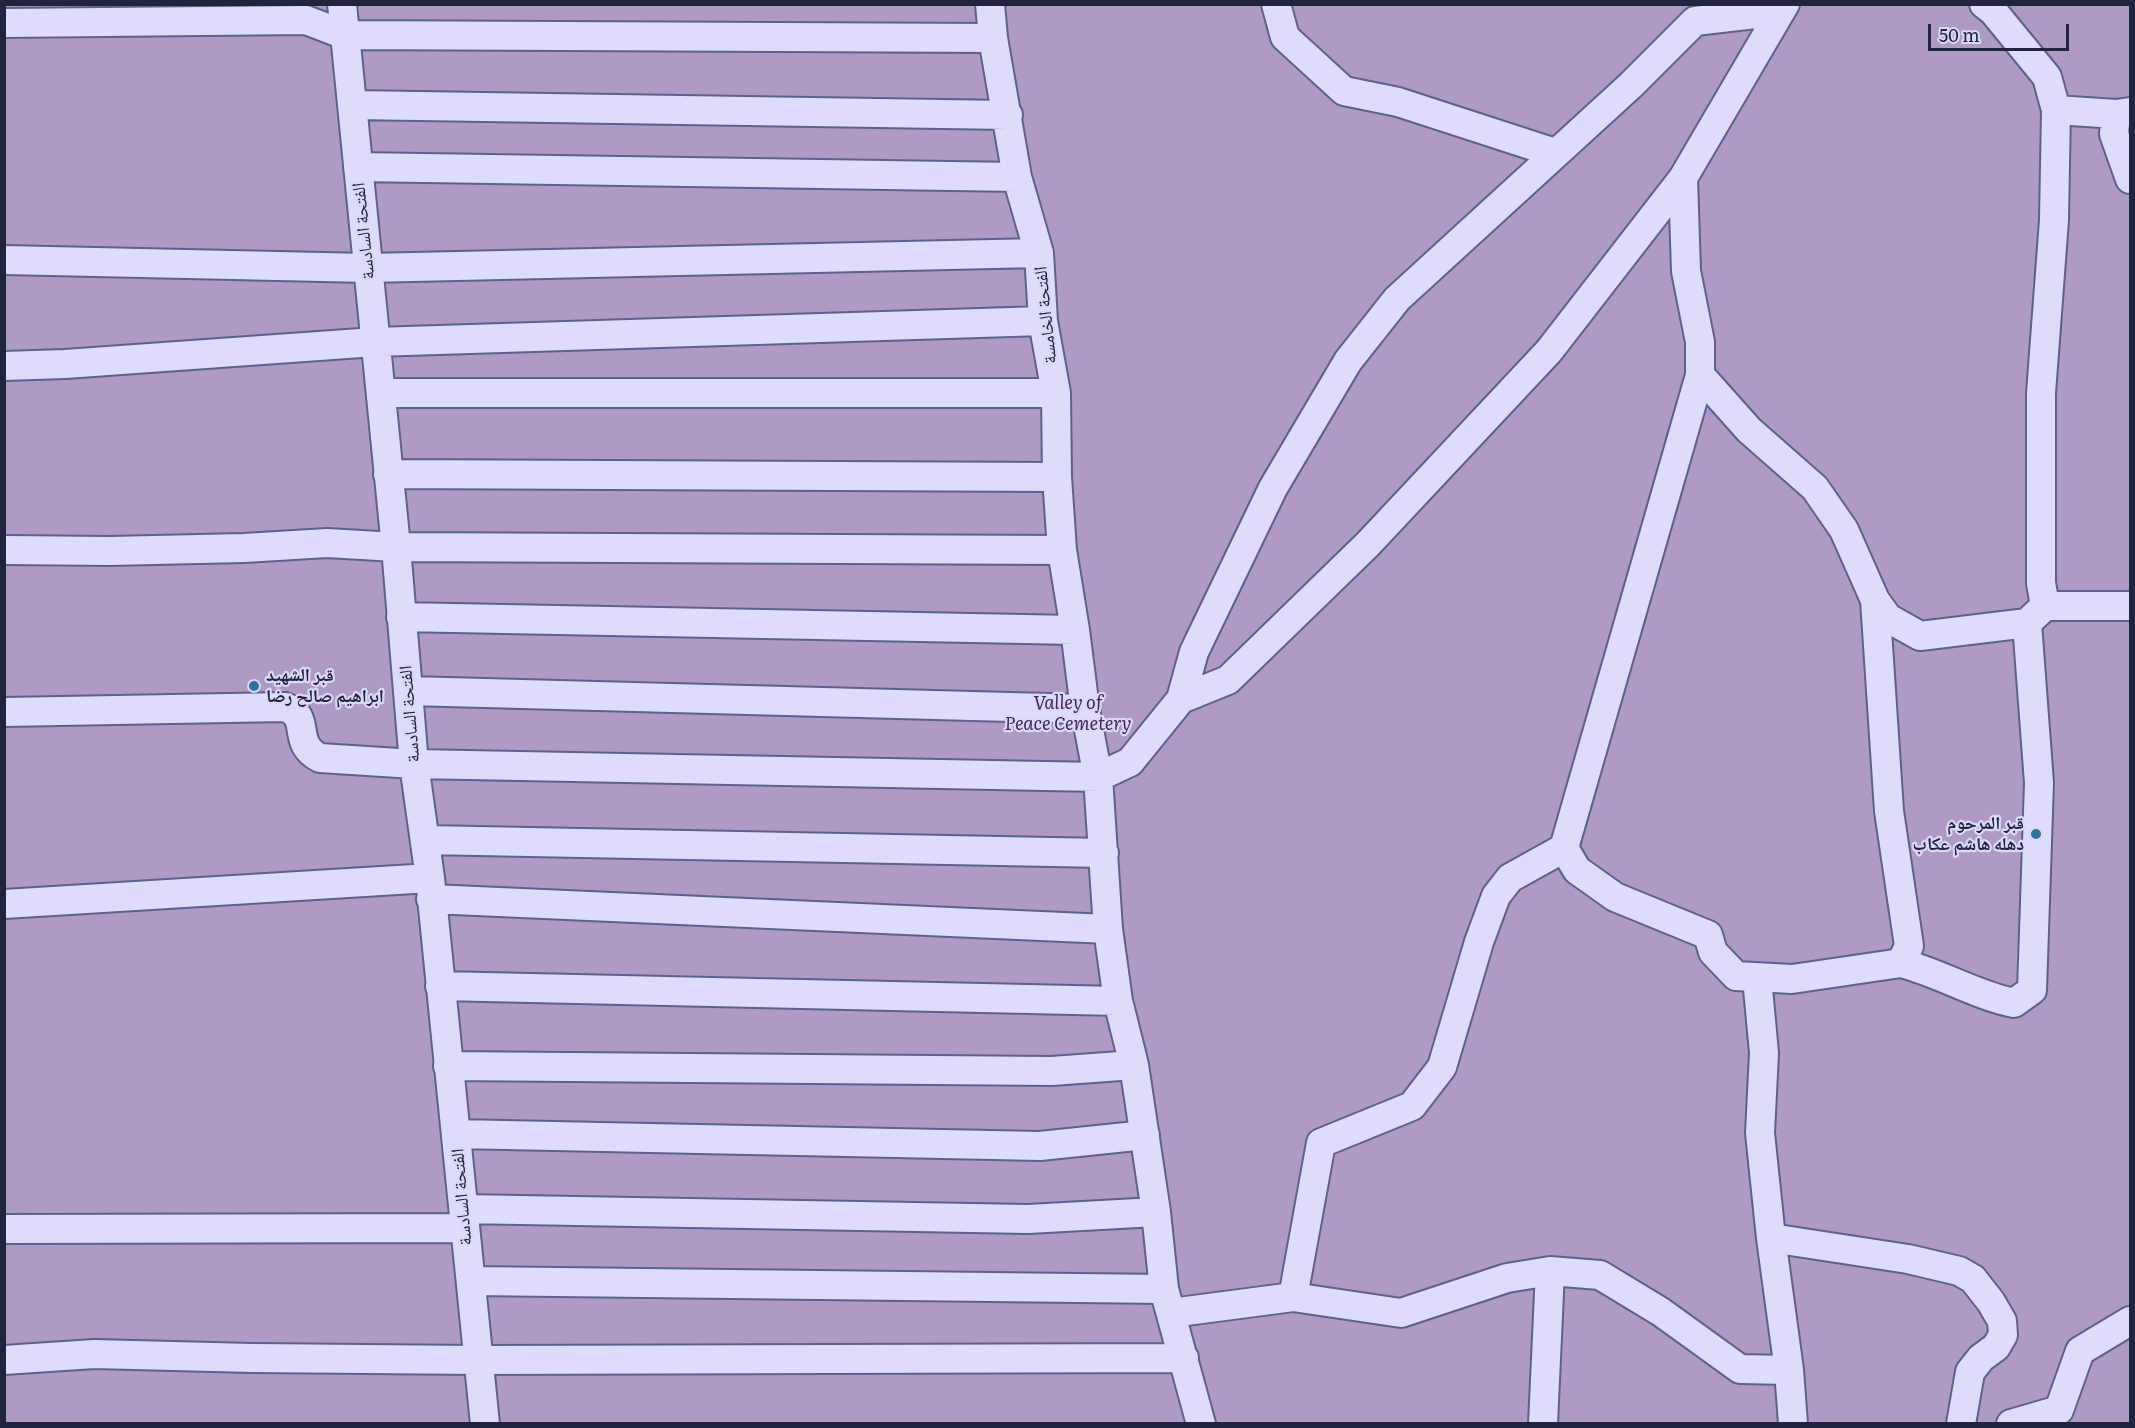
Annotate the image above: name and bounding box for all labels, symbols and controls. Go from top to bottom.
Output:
scale bar [1931,12,2072,50]
text: 50 m [1939,21,1980,48]
street label: الفتحة السادسة [348,181,380,281]
street label: الفتحة الخامسة [1030,265,1062,365]
place label: قبر الشهيد ابراهيم صالح رضا [266,665,384,708]
street label: الفتحة السادسة [395,665,425,763]
marker: قبر الشهيد ابراهيم صالح رضا [247,679,261,693]
park label: Valley of Peace Cemetery [1005,693,1131,736]
place label: قبر المرحوم دهله هاشم عكاب [1912,813,2024,856]
marker: قبر المرحوم دهله هاشم عكاب [2029,827,2043,841]
street label: الفتحة السادسة [447,1148,477,1246]

